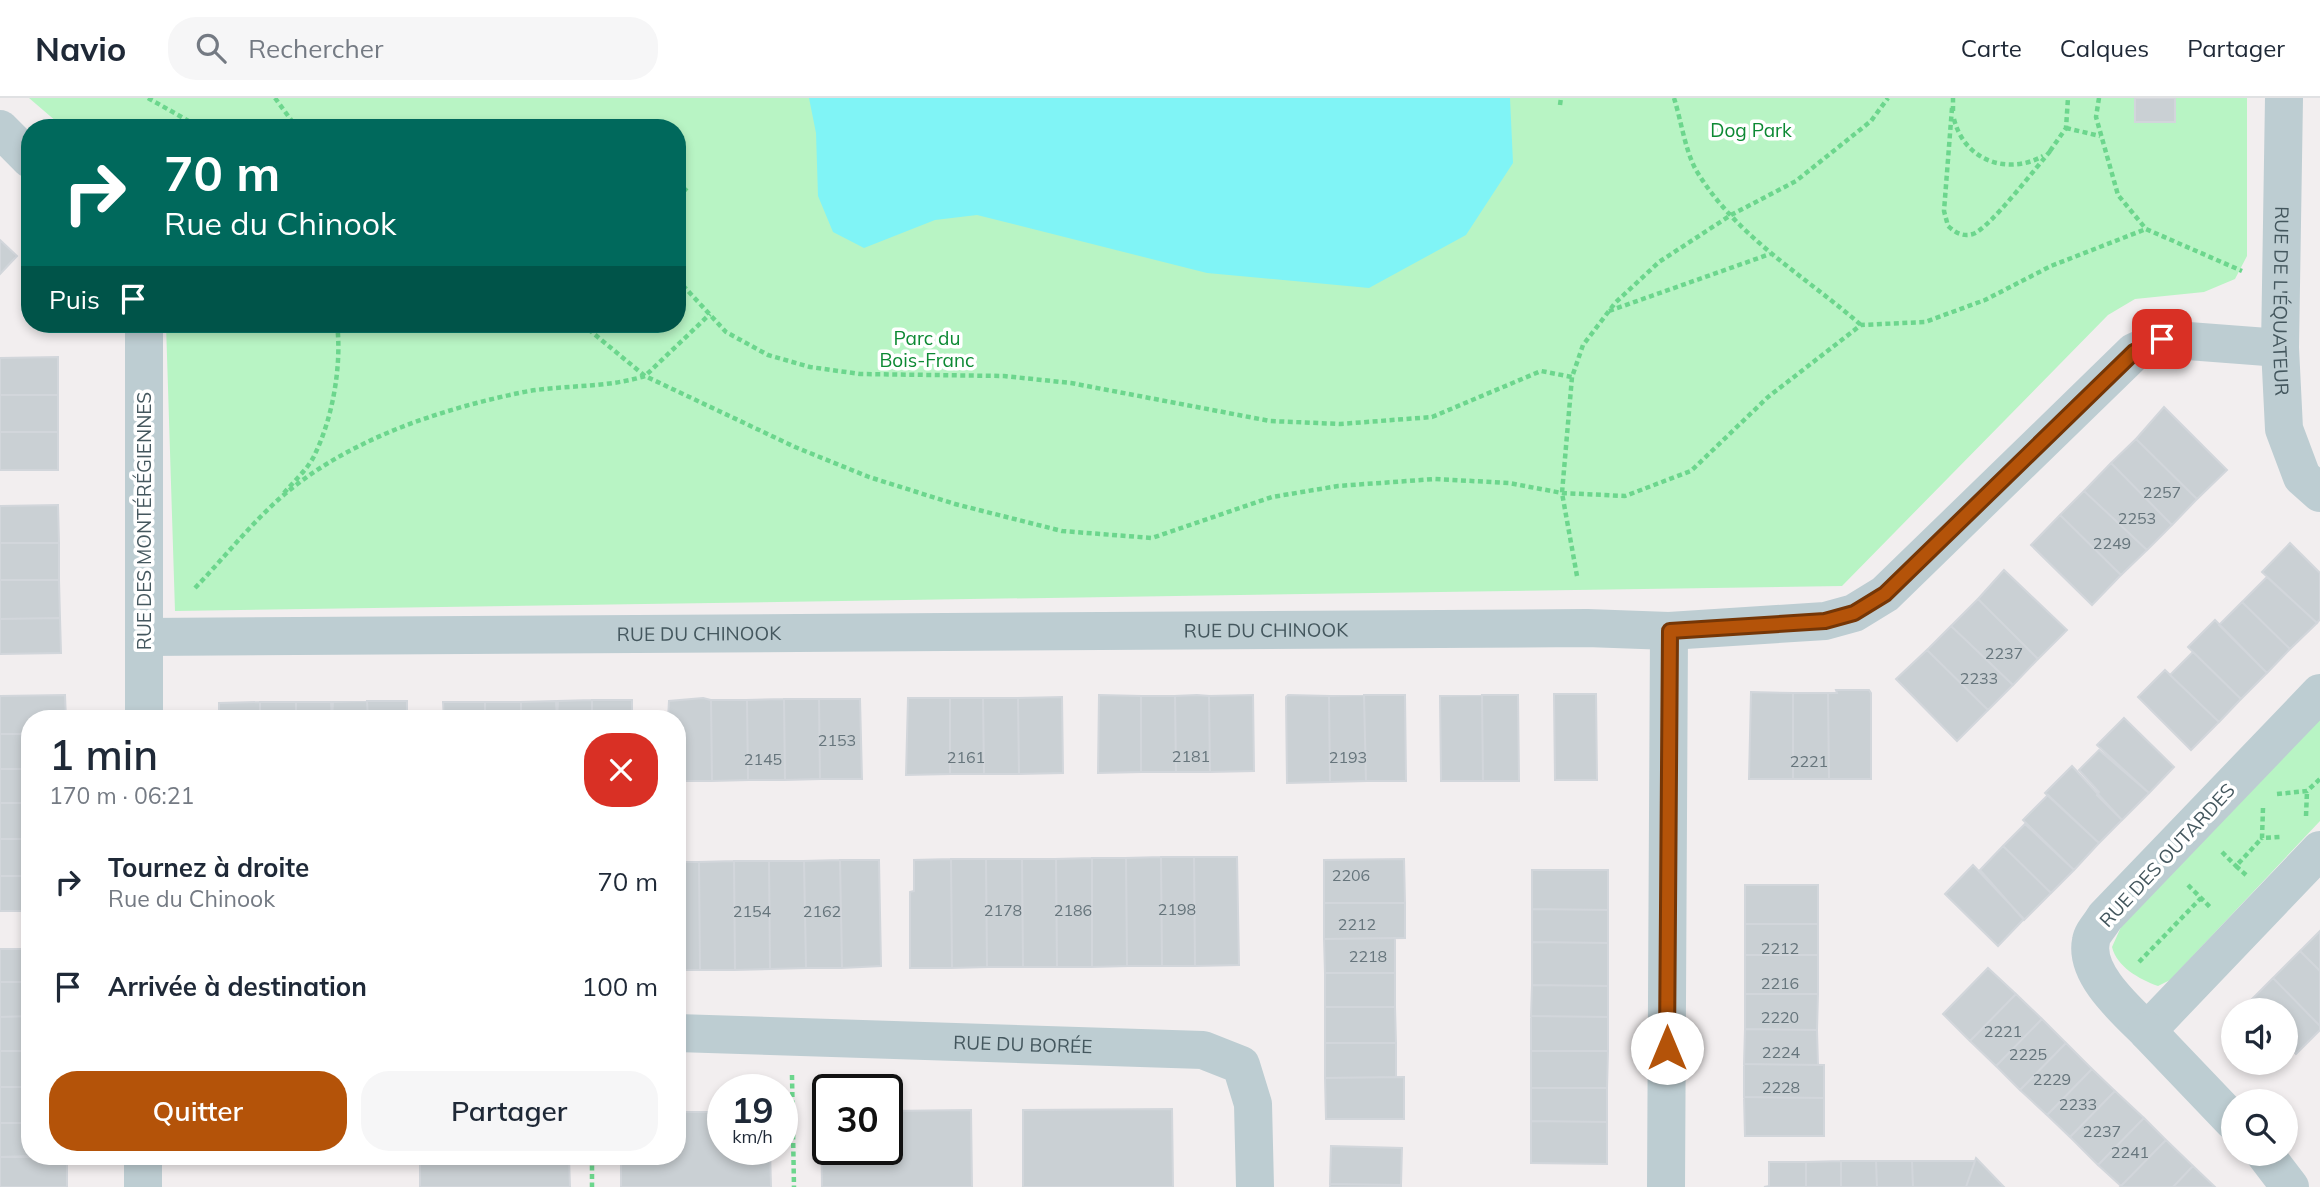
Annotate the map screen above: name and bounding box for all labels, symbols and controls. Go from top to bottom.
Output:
search box [168,17,658,80]
text: Navio [35,28,126,69]
icon: search [192,29,230,67]
text: Rechercher [248,32,383,65]
text: Carte [1961,33,2022,63]
text: Calques [2060,33,2149,63]
text: Partager [2187,33,2285,63]
park label: Dog Park [1710,118,1792,142]
text: 70 m [164,142,280,203]
icon: right [49,147,140,238]
text: Rue du Chinook [164,203,396,243]
street label: RUE DE L'ÉQUATEUR [2268,206,2294,396]
icon: arrive [114,280,152,318]
text: Puis [49,283,100,316]
pin [2132,309,2192,369]
icon: arrive [2143,320,2181,358]
park label: Parc du Bois-Franc [879,326,975,372]
street label: RUE DES MONTÉRÉGIENNES [132,392,156,650]
house number: 2257 [2143,482,2181,502]
house number: 2253 [2118,508,2156,528]
house number: 2249 [2093,533,2131,553]
street label: RUE DU CHINOOK [1184,617,1349,643]
street label: RUE DU CHINOOK [617,621,782,646]
house number: 2237 [1985,643,2023,663]
house number: 2233 [1960,668,1998,688]
text: 1 min [49,728,158,781]
house number: 2153 [818,730,856,750]
button: close [584,733,658,807]
house number: 2181 [1172,746,1210,766]
house number: 2161 [947,747,985,767]
house number: 2193 [1329,747,1367,767]
house number: 2145 [744,749,782,769]
house number: 2221 [1790,751,1828,771]
street label: RUE DES OUTARDES [2094,778,2240,932]
text: 170 m · 06:21 [49,781,194,810]
text: Tournez à droite [108,851,309,884]
icon: right [49,863,87,901]
text: 70 m [597,865,658,898]
house number: 2206 [1332,865,1370,885]
text: Rue du Chinook [108,884,275,913]
house number: 2198 [1158,899,1196,919]
house number: 2178 [984,900,1022,920]
house number: 2186 [1054,900,1092,920]
house number: 2154 [733,901,772,921]
house number: 2162 [803,901,841,921]
house number: 2212 [1338,914,1376,934]
house number: 2212 [1761,938,1799,958]
house number: 2218 [1349,946,1387,966]
icon: arrive [49,968,87,1006]
text: Arrivée à destination [108,970,367,1003]
text: 100 m [582,970,658,1003]
house number: 2216 [1761,973,1799,993]
map controls [2221,998,2298,1166]
button: sound [2221,998,2298,1075]
house number: 2220 [1761,1007,1799,1027]
position arrow [1630,1011,1704,1085]
house number: 2221 [1984,1021,2022,1041]
street label: RUE DU BORÉE [953,1030,1093,1058]
house number: 2224 [1762,1042,1801,1062]
house number: 2225 [2009,1044,2047,1064]
house number: 2229 [2033,1069,2071,1089]
button: Quitter [49,1071,347,1151]
button: Partager [361,1071,658,1151]
speed limit sign: 30 [812,1074,903,1165]
house number: 2228 [1762,1077,1800,1097]
text: 19 [731,1088,774,1132]
button: search [2221,1089,2298,1166]
house number: 2233 [2059,1094,2097,1114]
house number: 2237 [2083,1121,2121,1141]
text: km/h [732,1125,773,1148]
house number: 2241 [2111,1142,2149,1162]

